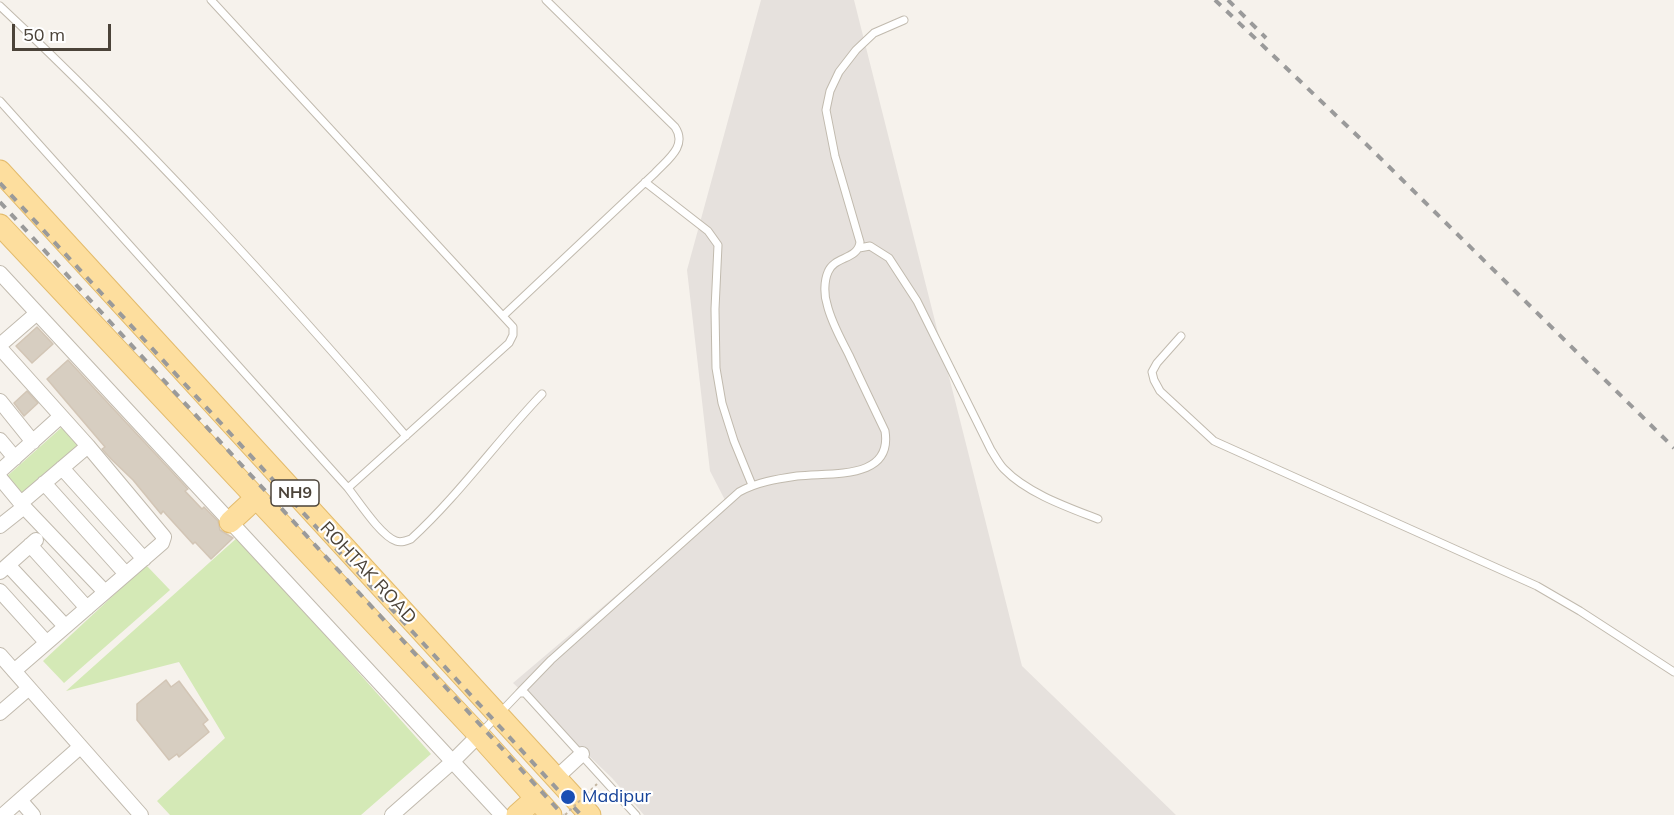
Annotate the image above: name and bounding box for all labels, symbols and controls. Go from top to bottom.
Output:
scale bar [15,12,114,50]
text: 50 m [23,23,65,46]
road number: NH9 [271,480,319,506]
street label: ROHTAK ROAD [315,518,421,628]
place label: Madipur [582,786,651,808]
marker: Madipur [559,788,577,806]

